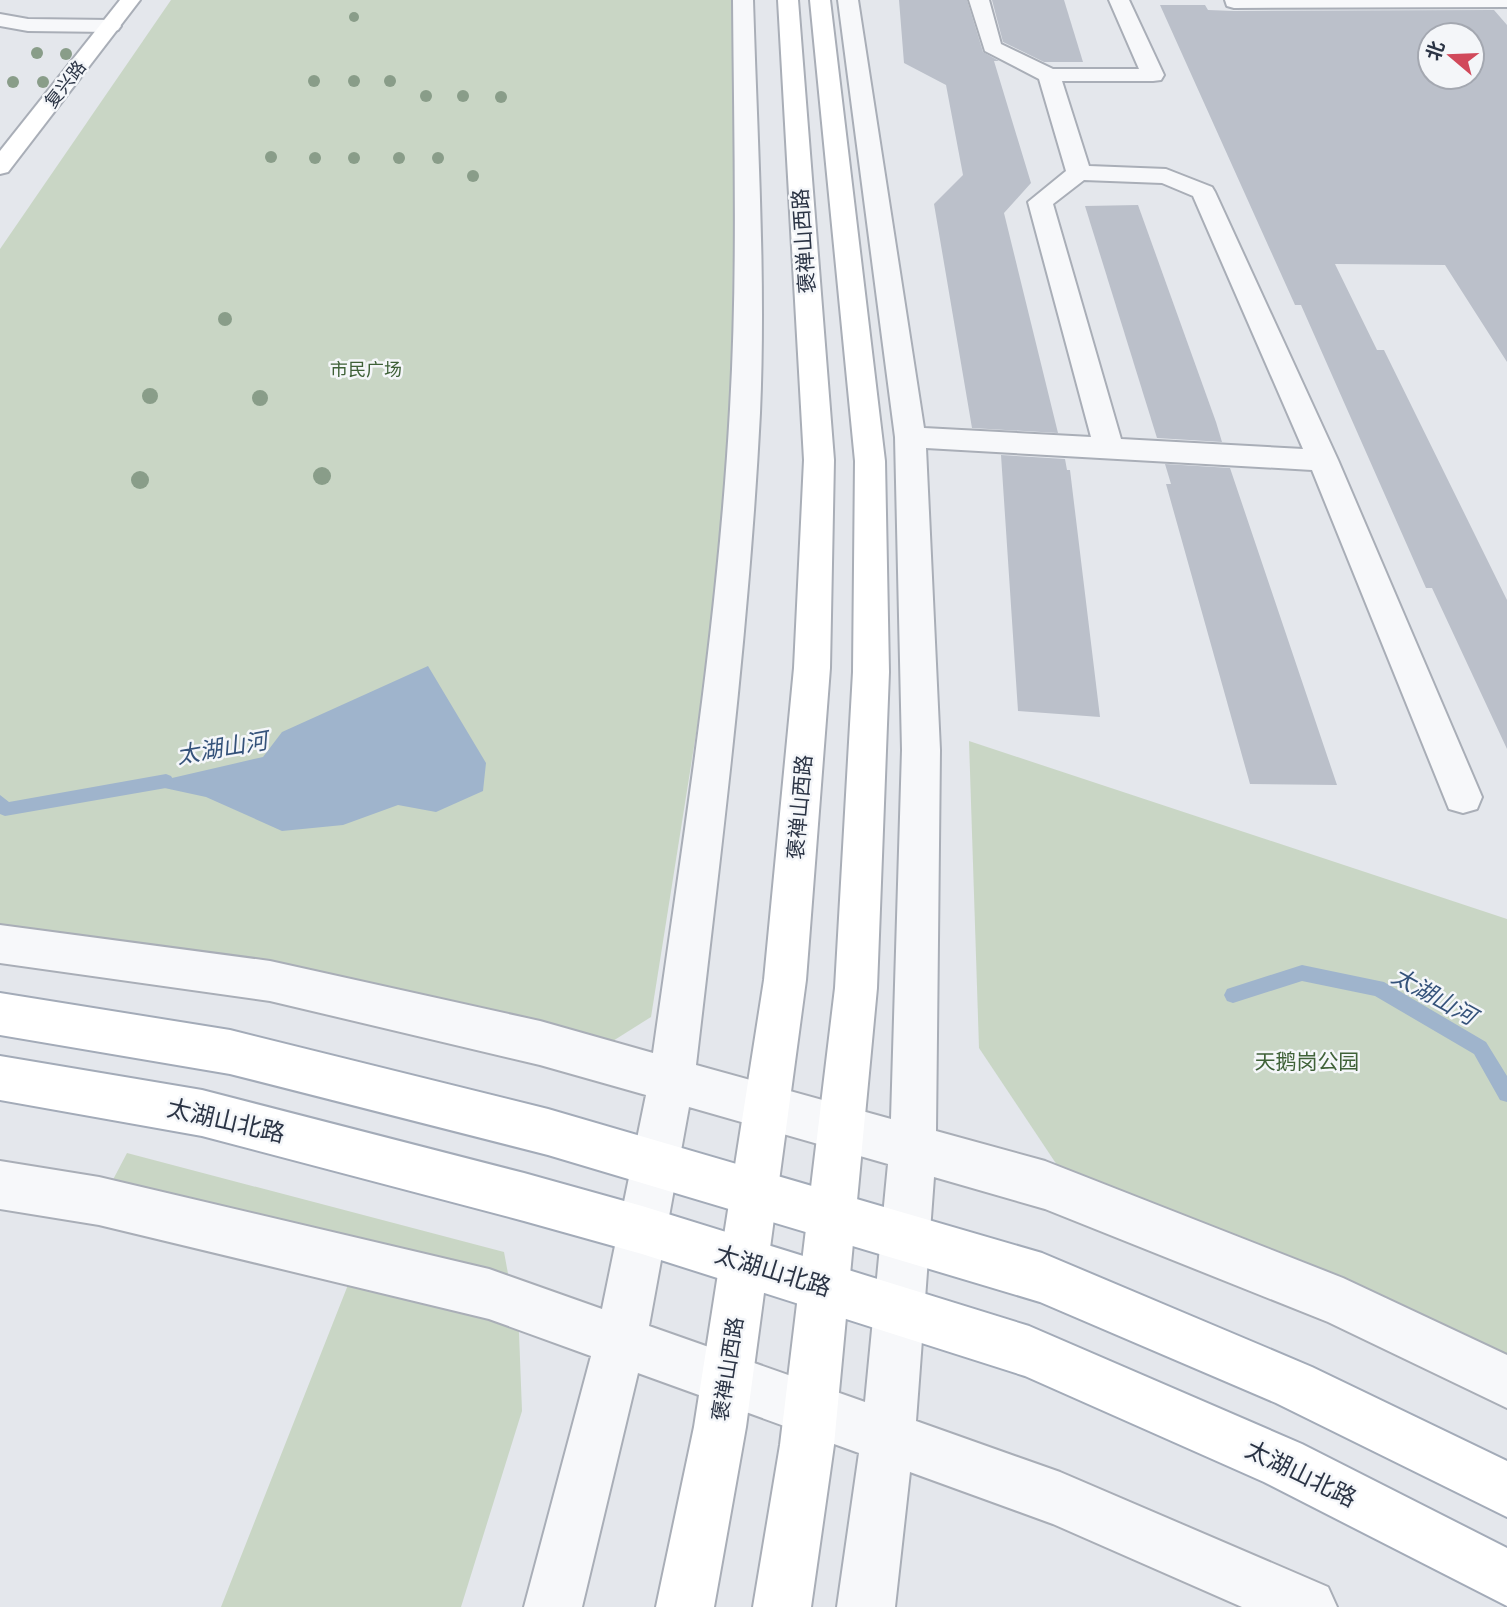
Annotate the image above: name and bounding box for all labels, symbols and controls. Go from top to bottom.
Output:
north arrow [1416,21,1486,91]
text: 北 [1421,38,1448,63]
street label: 复兴路 [40,56,90,112]
street label: 褒禅山西路 [788,188,820,294]
park label: 市民广场 [330,359,402,380]
water label: 太湖山河 [174,727,273,769]
street label: 褒禅山西路 [783,754,817,860]
water label: 太湖山河 [1387,962,1484,1032]
park label: 天鹅岗公园 [1255,1050,1360,1074]
street label: 太湖山北路 [164,1094,288,1148]
street label: 太湖山北路 [712,1240,834,1302]
street label: 褒禅山西路 [708,1315,748,1423]
street label: 太湖山北路 [1241,1435,1361,1513]

